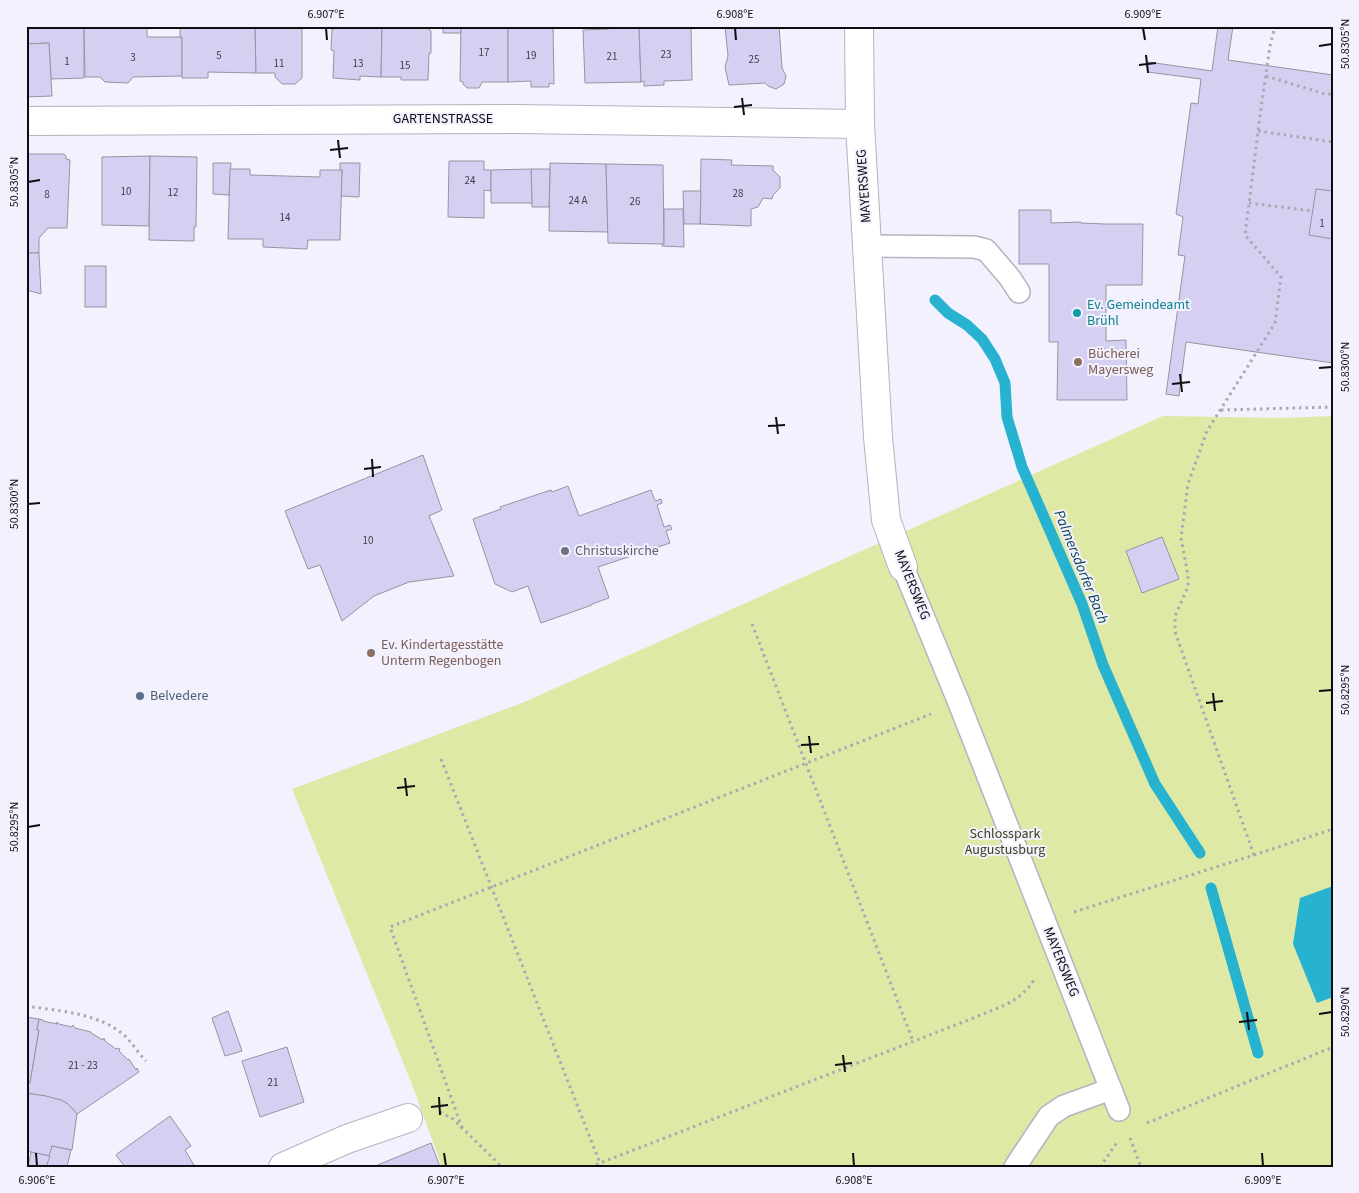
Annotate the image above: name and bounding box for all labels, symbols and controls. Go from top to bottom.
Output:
text: 6.907°E [307,6,345,23]
text: 6.908°E [716,6,754,23]
text: 6.909°E [1124,6,1162,23]
text: 50.8305°N [1337,19,1354,69]
house number: 17 [479,45,489,60]
house number: 23 [661,47,671,62]
house number: 5 [216,48,222,63]
house number: 19 [526,48,536,63]
house number: 21 [607,49,617,64]
house number: 3 [130,50,136,65]
house number: 25 [749,52,759,67]
house number: 1 [64,54,70,69]
house number: 11 [274,56,284,71]
house number: 13 [353,56,363,71]
house number: 15 [400,58,410,73]
street label: GARTENSTRASSE [393,109,493,129]
street label: MAYERSWEG [851,148,877,224]
text: 50.8305°N [6,157,23,207]
house number: 24 [465,173,476,188]
house number: 10 [121,184,131,199]
house number: 12 [168,185,178,200]
house number: 28 [733,186,744,201]
house number: 8 [44,187,50,202]
house number: 24 A [568,193,588,208]
house number: 26 [630,194,641,209]
house number: 14 [280,210,291,225]
house number: 1 [1319,216,1325,231]
place label: Ev. Gemeindeamt Brühl [1087,295,1190,331]
marker: Ev. Gemeindeamt Brühl [1071,307,1083,319]
text: 50.8300°N [1337,342,1354,392]
place label: Bücherei Mayersweg [1088,344,1153,380]
marker: Bücherei Mayersweg [1072,356,1084,368]
text: 50.8300°N [6,479,23,529]
water label: Palmersdorfer Bach [1049,507,1113,627]
house number: 10 [363,533,373,548]
place label: Christuskirche [575,541,659,561]
marker: Christuskirche [559,545,571,557]
street label: MAYERSWEG [889,547,935,623]
place label: Ev. Kindertagesstätte Unterm Regenbogen [381,635,503,671]
marker: Ev. Kindertagesstätte Unterm Regenbogen [365,647,377,659]
text: 50.8295°N [1337,665,1354,715]
place label: Belvedere [150,686,209,706]
marker: Belvedere [134,690,146,702]
text: 50.8295°N [6,802,23,852]
park label: Schlosspark Augustusburg [965,824,1045,860]
street label: MAYERSWEG [1038,924,1084,1000]
text: 50.8290°N [1337,987,1354,1037]
house number: 21 - 23 [68,1058,98,1073]
house number: 21 [268,1075,278,1090]
text: 6.906°E [18,1172,56,1189]
text: 6.907°E [427,1172,465,1189]
text: 6.908°E [835,1172,873,1189]
text: 6.909°E [1244,1172,1282,1189]

